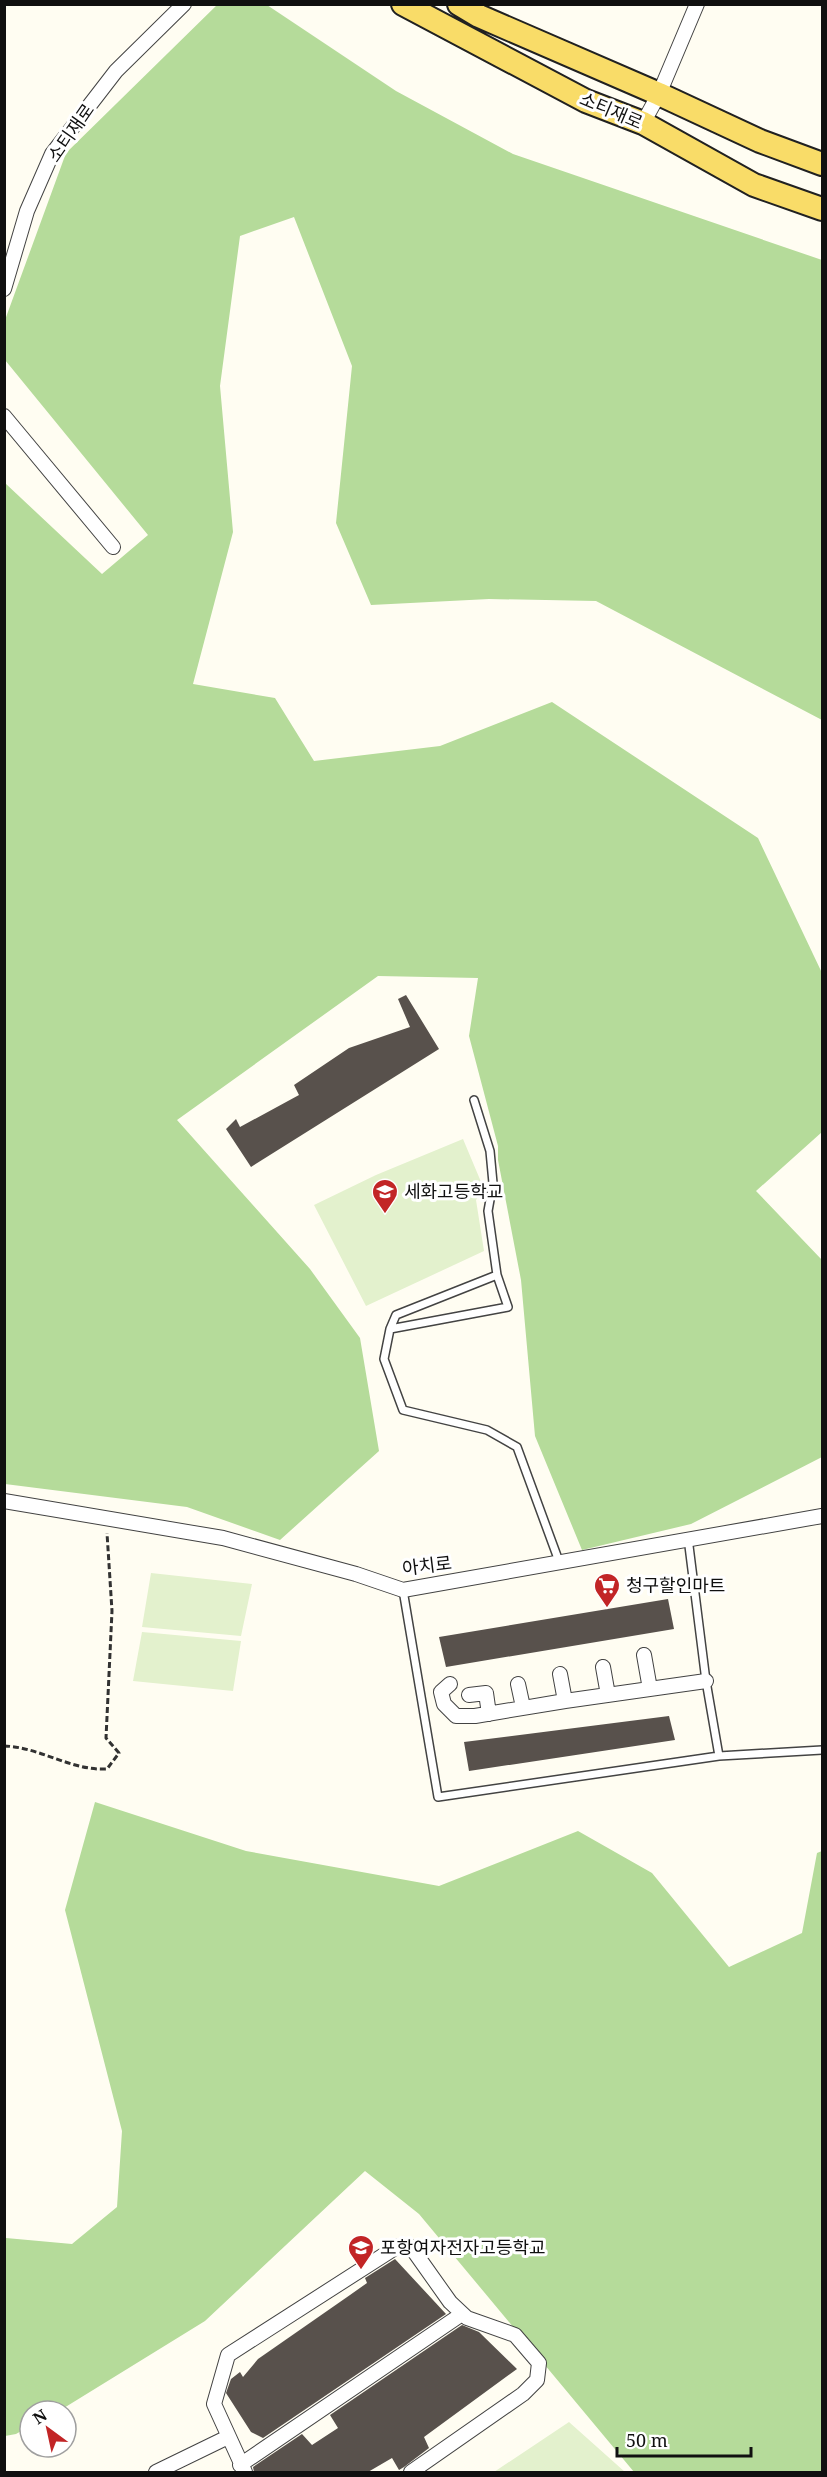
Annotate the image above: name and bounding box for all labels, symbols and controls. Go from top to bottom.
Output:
street label: 소티재로 [576,86,647,134]
street label: 소티재로 [41,98,99,166]
school or university icon: 세화고등학교 [370,1177,400,1215]
place label: 세화고등학교 [404,1179,503,1203]
street label: 아치로 [401,1550,453,1580]
supermarket icon: 청구할인마트 [592,1571,622,1609]
place label: 청구할인마트 [626,1573,725,1597]
school or university icon: 포항여자전자고등학교 [346,2233,376,2271]
place label: 포항여자전자고등학교 [380,2235,546,2259]
north arrow [18,2399,78,2459]
text: N [29,2404,51,2429]
scale bar [617,2420,750,2458]
text: 50 m [626,2428,668,2452]

